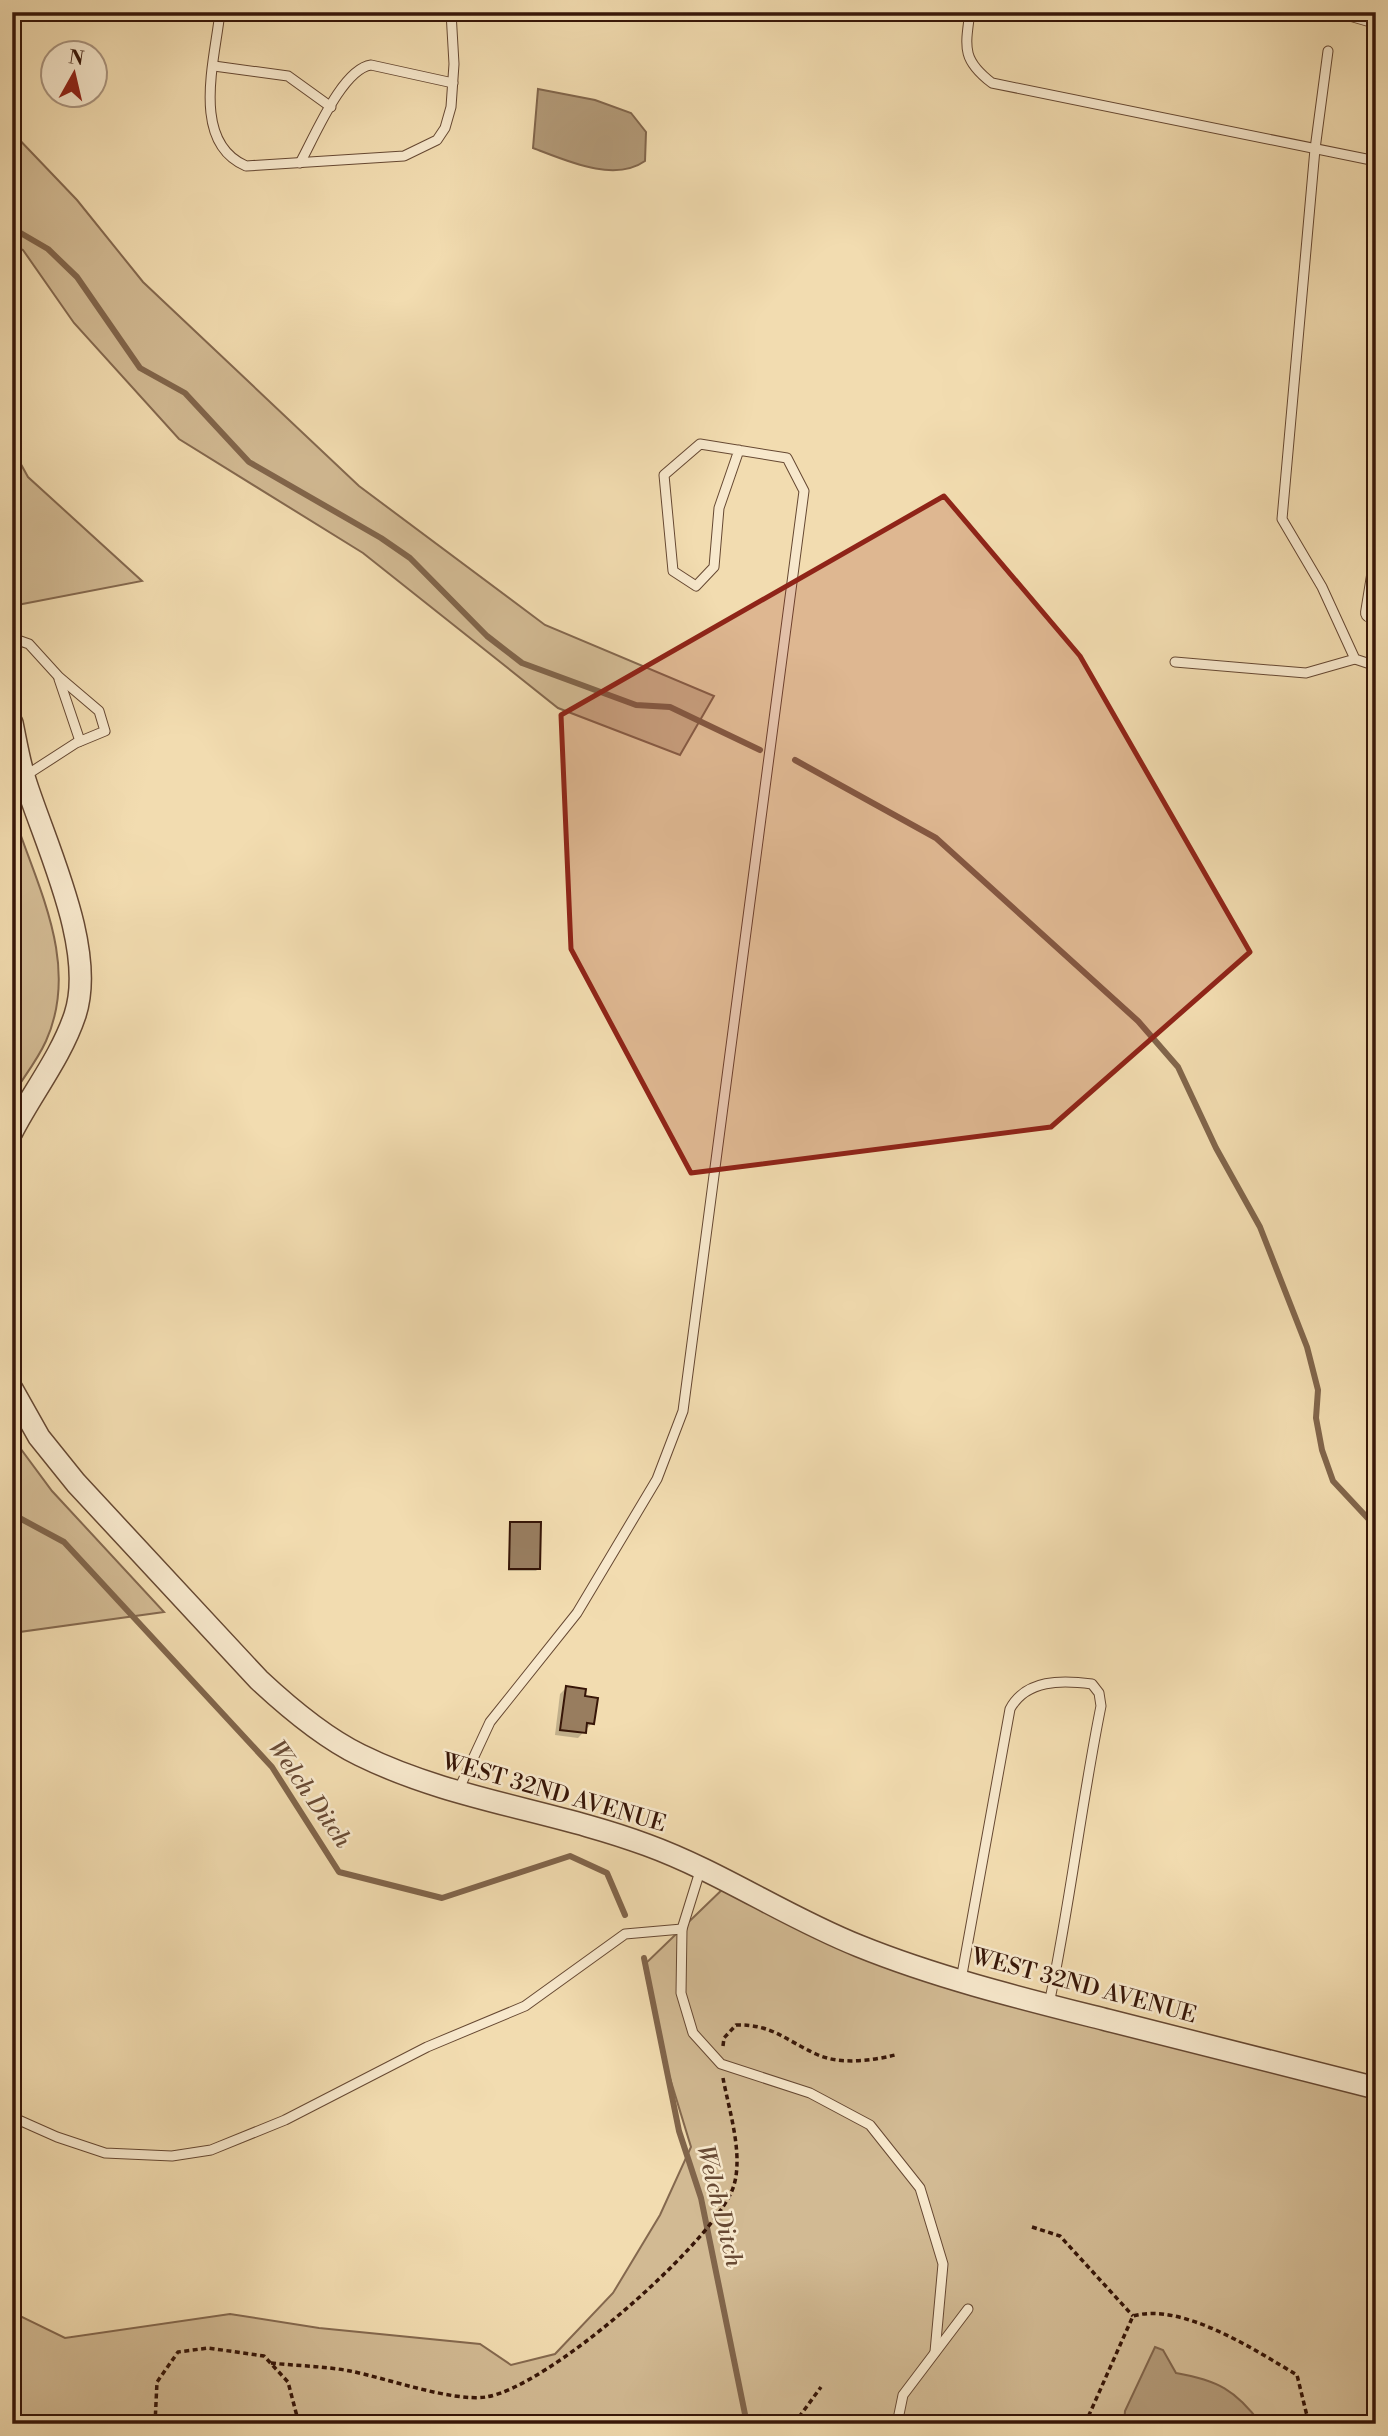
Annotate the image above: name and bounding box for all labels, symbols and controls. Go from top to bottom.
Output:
north arrow [38,38,108,108]
text: N [67,45,85,71]
water label: Welch Ditch [261,1734,357,1854]
street label: WEST 32ND AVENUE [438,1747,669,1838]
street label: WEST 32ND AVENUE [967,1942,1200,2030]
water label: Welch Ditch [689,2142,749,2271]

